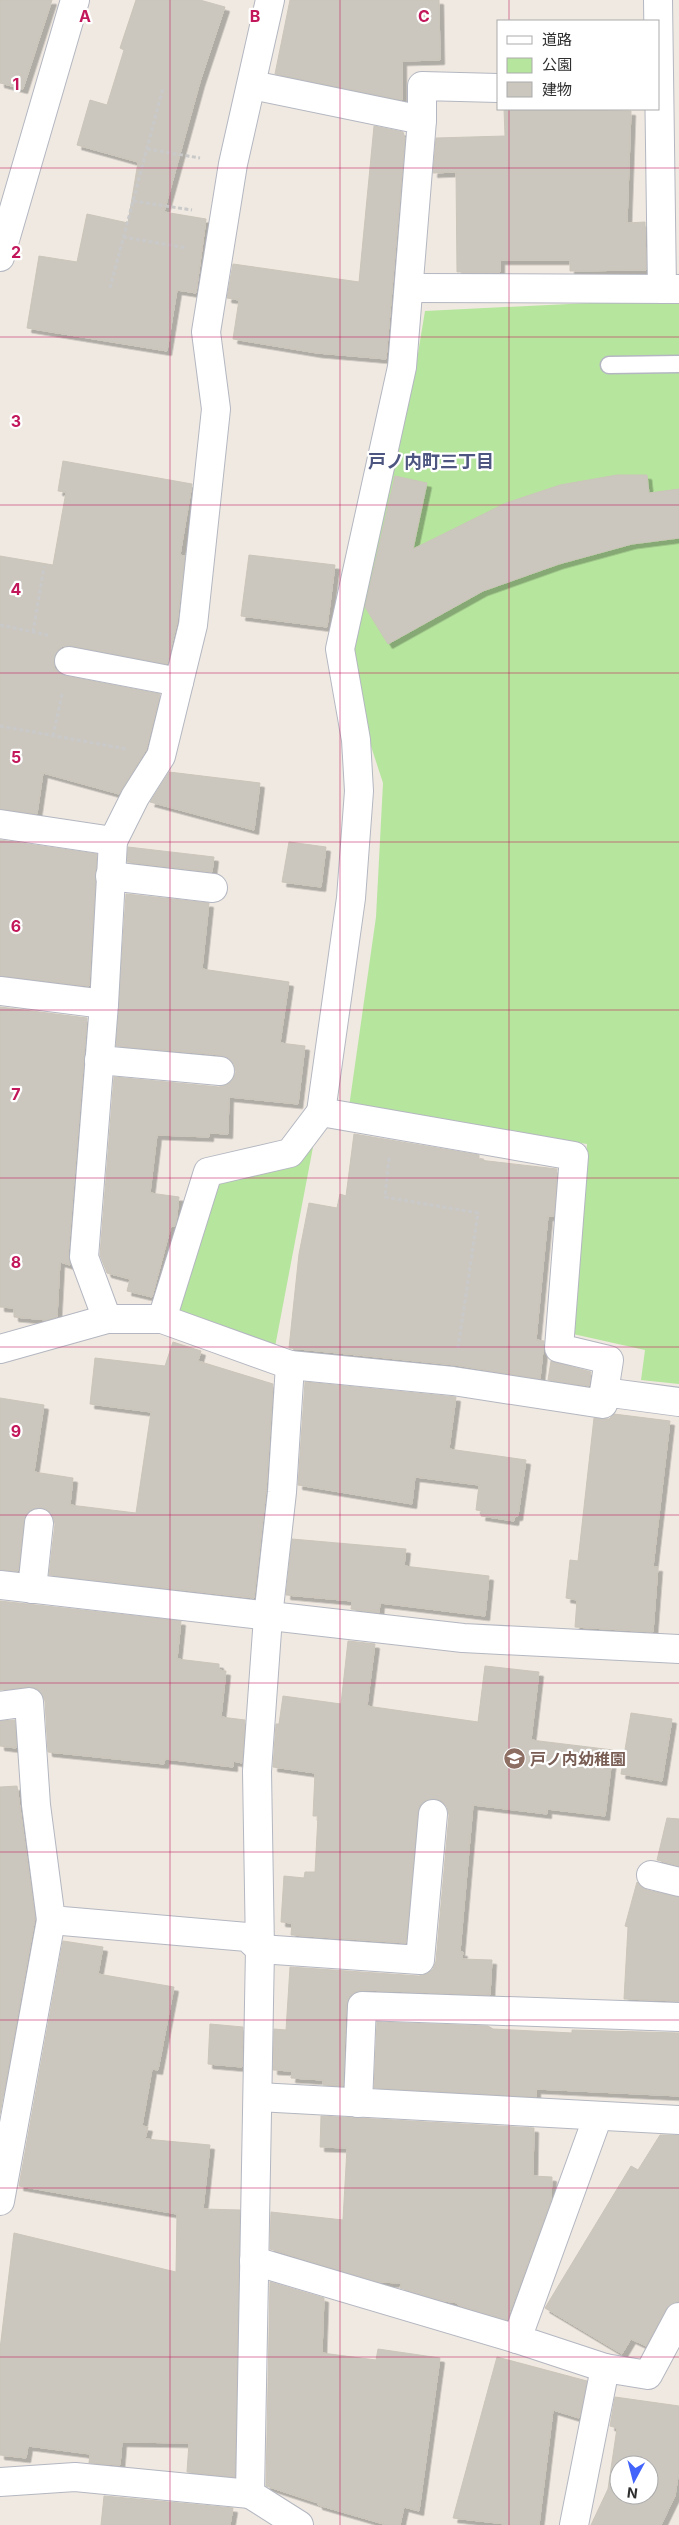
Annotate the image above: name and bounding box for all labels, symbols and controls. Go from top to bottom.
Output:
text: A [79,6,91,26]
text: B [250,6,260,26]
text: C [418,6,430,26]
legend [497,20,659,110]
text: 道路 [542,30,572,49]
text: 公園 [542,55,572,74]
text: 1 [13,74,19,94]
text: 建物 [542,80,572,99]
text: 2 [11,242,21,262]
text: 3 [11,411,21,431]
district label: 戸ノ内町三丁目 [368,451,494,472]
text: 4 [11,579,22,599]
text: 5 [11,747,21,767]
text: 6 [11,916,21,936]
text: 7 [11,1084,21,1104]
text: 8 [11,1252,21,1272]
text: 9 [11,1421,21,1441]
school or university icon: 戸ノ内幼稚園 [502,1747,526,1771]
place label: 戸ノ内幼稚園 [530,1749,626,1769]
north arrow [609,2455,659,2505]
text: N [626,2484,639,2502]

